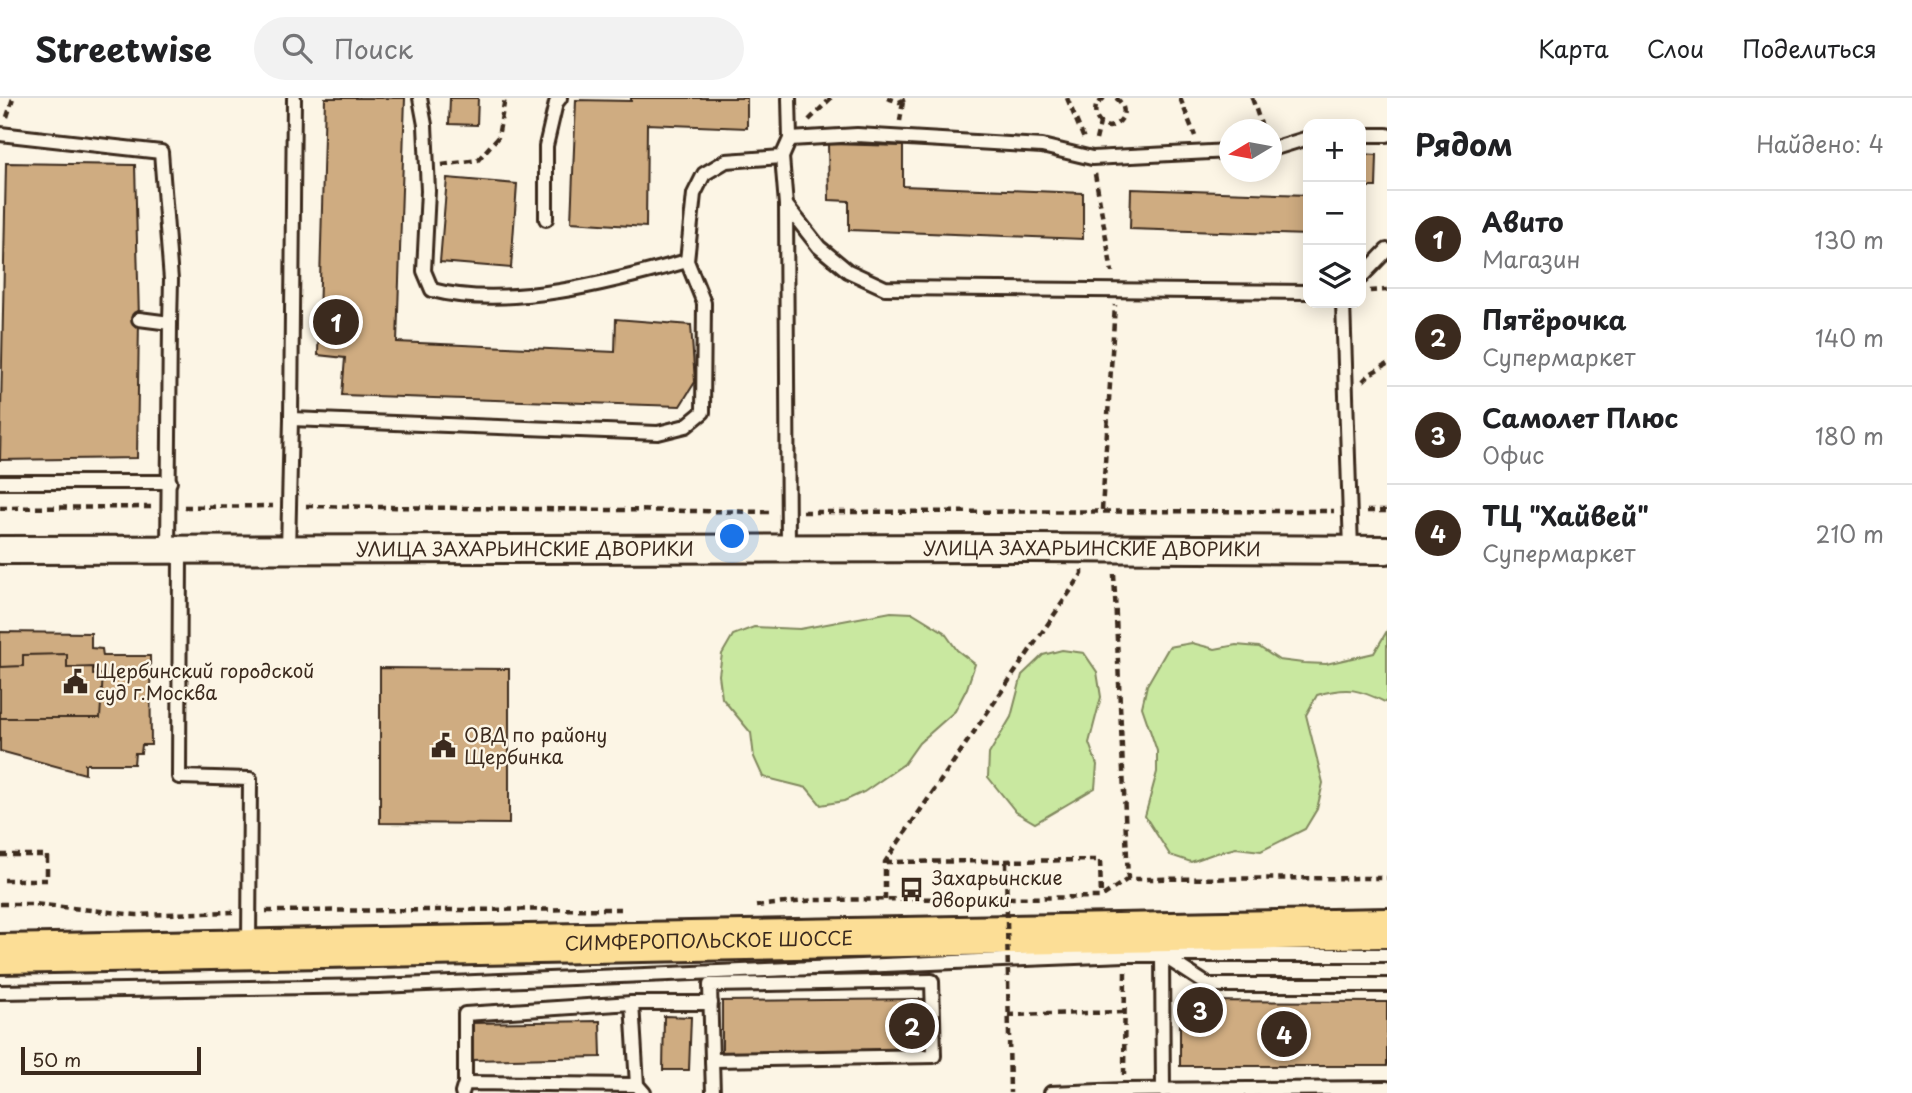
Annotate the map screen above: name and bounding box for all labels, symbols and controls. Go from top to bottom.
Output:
search box [254,17,744,80]
text: Streetwise [35,23,212,73]
icon: search [278,29,316,67]
text: Поиск [334,29,413,68]
text: Карта [1538,30,1609,66]
text: Слои [1647,30,1704,66]
text: Поделиться [1742,30,1877,66]
north arrow [1219,119,1282,182]
map controls [1303,119,1366,308]
button: + [1303,119,1366,182]
text: Рядом [1415,121,1513,166]
text: Найдено: 4 [1756,126,1884,161]
button: − [1303,182,1366,245]
text: Авито [1482,202,1563,241]
text: 1 [1433,222,1444,257]
text: 130 m [1814,222,1884,257]
text: Магазин [1482,241,1581,276]
button: layers [1303,245,1366,308]
pin: 1 [313,296,359,348]
text: Пятёрочка [1482,300,1627,339]
text: 2 [1430,320,1446,355]
text: 140 m [1815,320,1884,355]
text: Супермаркет [1482,339,1636,374]
text: Самолет Плюс [1482,398,1678,437]
text: 3 [1430,418,1446,453]
text: 180 m [1815,418,1884,453]
text: Офис [1482,437,1544,472]
text: ТЦ "Хайвей" [1482,496,1649,535]
text: 4 [1430,516,1446,551]
text: 210 m [1816,516,1884,551]
your location [715,519,749,553]
street label: УЛИЦА ЗАХАРЬИНСКИЕ ДВОРИКИ [923,533,1261,562]
street label: УЛИЦА ЗАХАРЬИНСКИЕ ДВОРИКИ [356,534,694,562]
text: Супермаркет [1482,535,1636,570]
place label: Щербинский городской суд г.Москва [95,656,314,706]
public building icon: Щербинский городской суд г.Москва [61,668,89,696]
place label: ОВД по району Щербинка [464,720,607,770]
public building icon: ОВД по району Щербинка [430,732,458,760]
place label: Захарьинские дворики [932,863,1063,913]
bus stop icon: Захарьинские дворики [898,875,926,903]
street label: СИМФЕРОПОЛЬСКОЕ ШОССЕ [564,923,853,956]
pin: 3 [1177,984,1223,1036]
pin: 2 [889,1000,935,1052]
pin: 4 [1261,1008,1307,1060]
scale bar [21,1044,201,1076]
text: 50 m [32,1045,81,1073]

